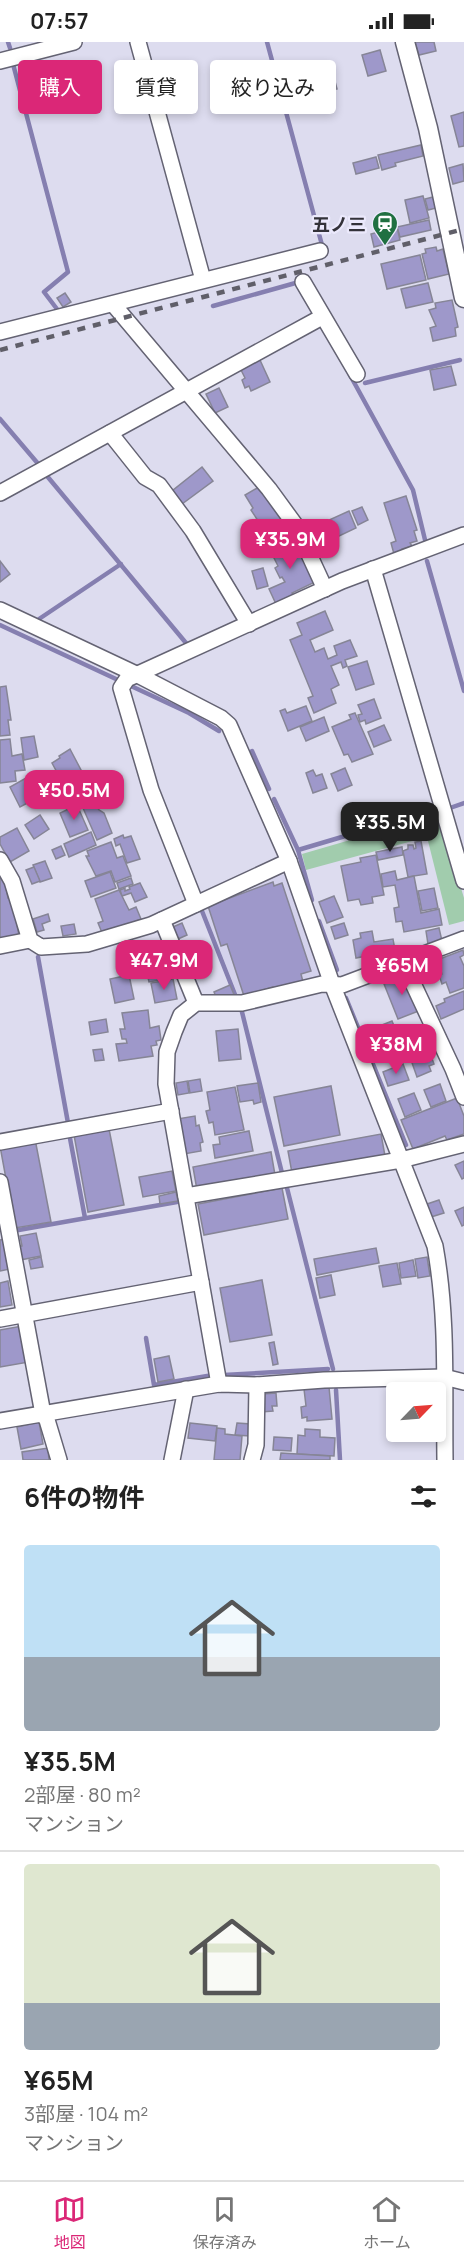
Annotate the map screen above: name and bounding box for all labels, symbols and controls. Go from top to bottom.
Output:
text: 07:57 [30,6,88,36]
chip: 購入 [18,60,102,114]
chip: 賃貸 [114,60,198,114]
chip: 絞り込み [210,60,336,114]
station icon: 五ノ三 [370,209,400,247]
place label: 五ノ三 [312,212,366,236]
pin: ¥35.9M [241,519,339,570]
text: ¥35.9M [254,525,326,552]
pin: ¥50.5M [25,770,123,821]
text: ¥50.5M [38,776,110,803]
pin: ¥35.5M [341,802,439,853]
text: ¥35.5M [355,808,425,835]
pin: ¥47.9M [115,940,213,991]
pin: ¥65M [366,945,438,996]
text: ¥47.9M [130,946,198,973]
text: ¥65M [375,951,429,978]
pin: ¥38M [360,1024,432,1075]
text: ¥38M [369,1030,423,1057]
north arrow [386,1382,446,1442]
map controls [386,1382,446,1442]
text: 6件の物件 [24,1479,144,1515]
icon: filters [407,1480,440,1513]
icon: home [178,1584,286,1692]
text: ¥35.5M [24,1743,116,1779]
text: 2部屋 · 80 m² [24,1781,141,1808]
text: マンション [24,1810,124,1837]
icon: home [178,1903,286,2011]
text: ¥65M [24,2062,94,2098]
text: 3部屋 · 104 m² [24,2100,148,2127]
text: マンション [24,2129,124,2156]
tab: 地図 [53,2193,86,2253]
tab: 保存済み [193,2193,257,2253]
tab: ホーム [363,2193,411,2253]

